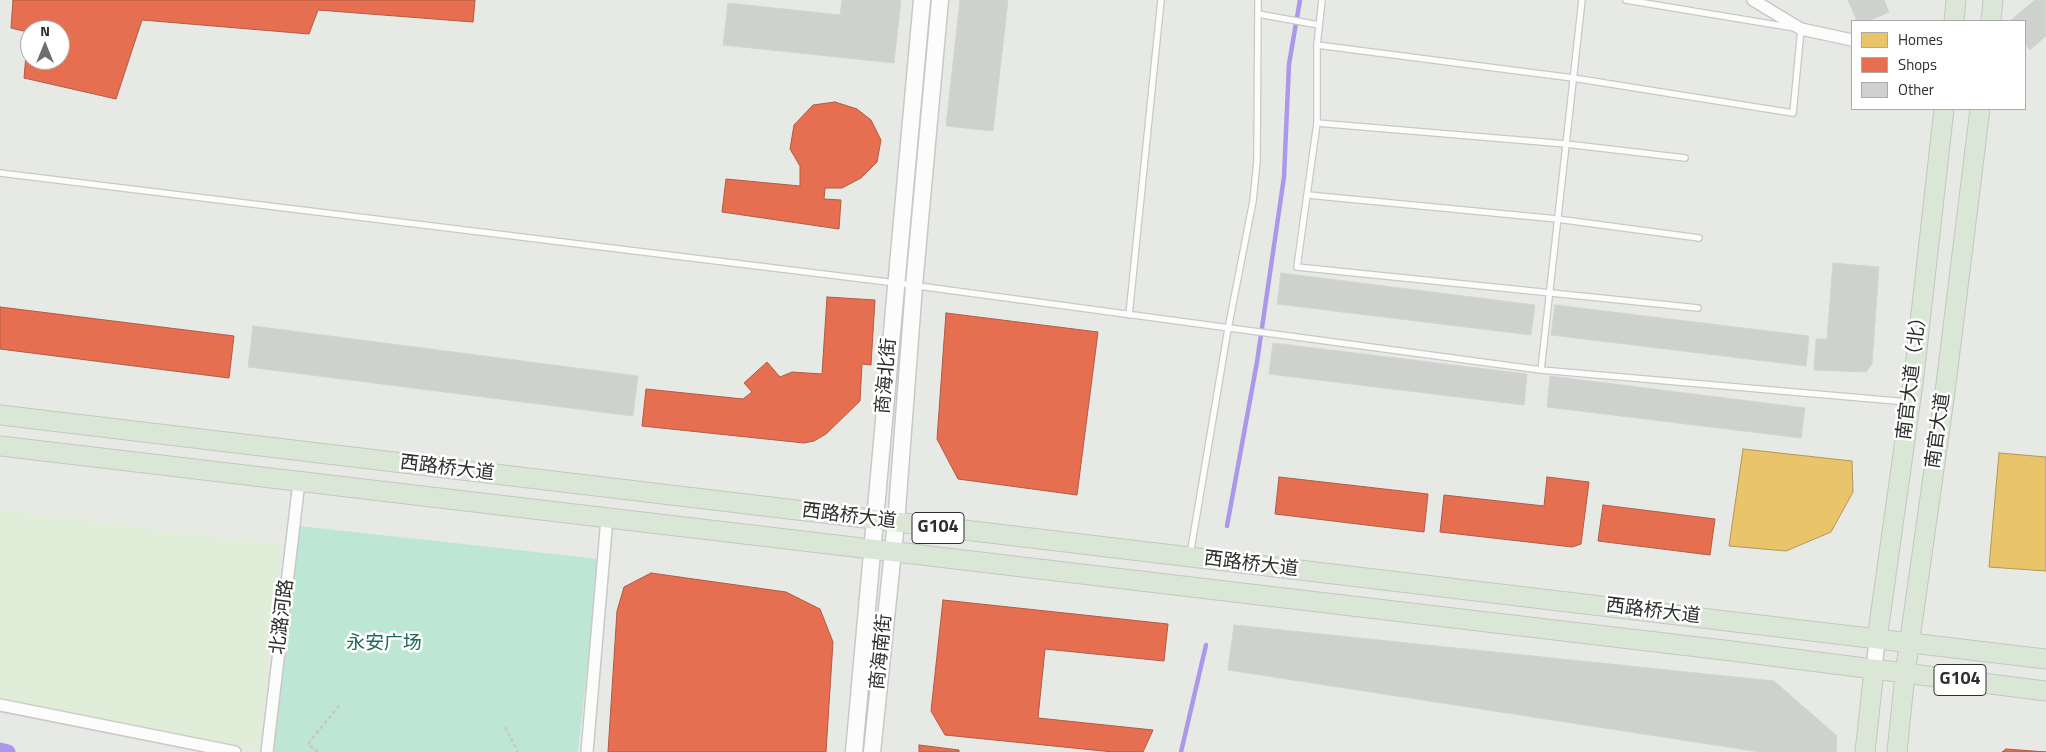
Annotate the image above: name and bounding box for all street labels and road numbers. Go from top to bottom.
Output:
street label: 南官大道（北） [1894,307,1932,441]
street label: 商海北街 [872,337,902,415]
street label: 南官大道 [1922,392,1956,470]
street label: 西路桥大道 [398,452,496,486]
street label: 西路桥大道 [800,500,898,534]
road number: G104 [912,512,964,544]
street label: 西路桥大道 [1202,548,1300,582]
street label: 北潞河路 [267,578,299,656]
street label: 西路桥大道 [1604,595,1702,629]
street label: 商海南街 [867,613,897,691]
road number: G104 [1934,664,1986,696]

